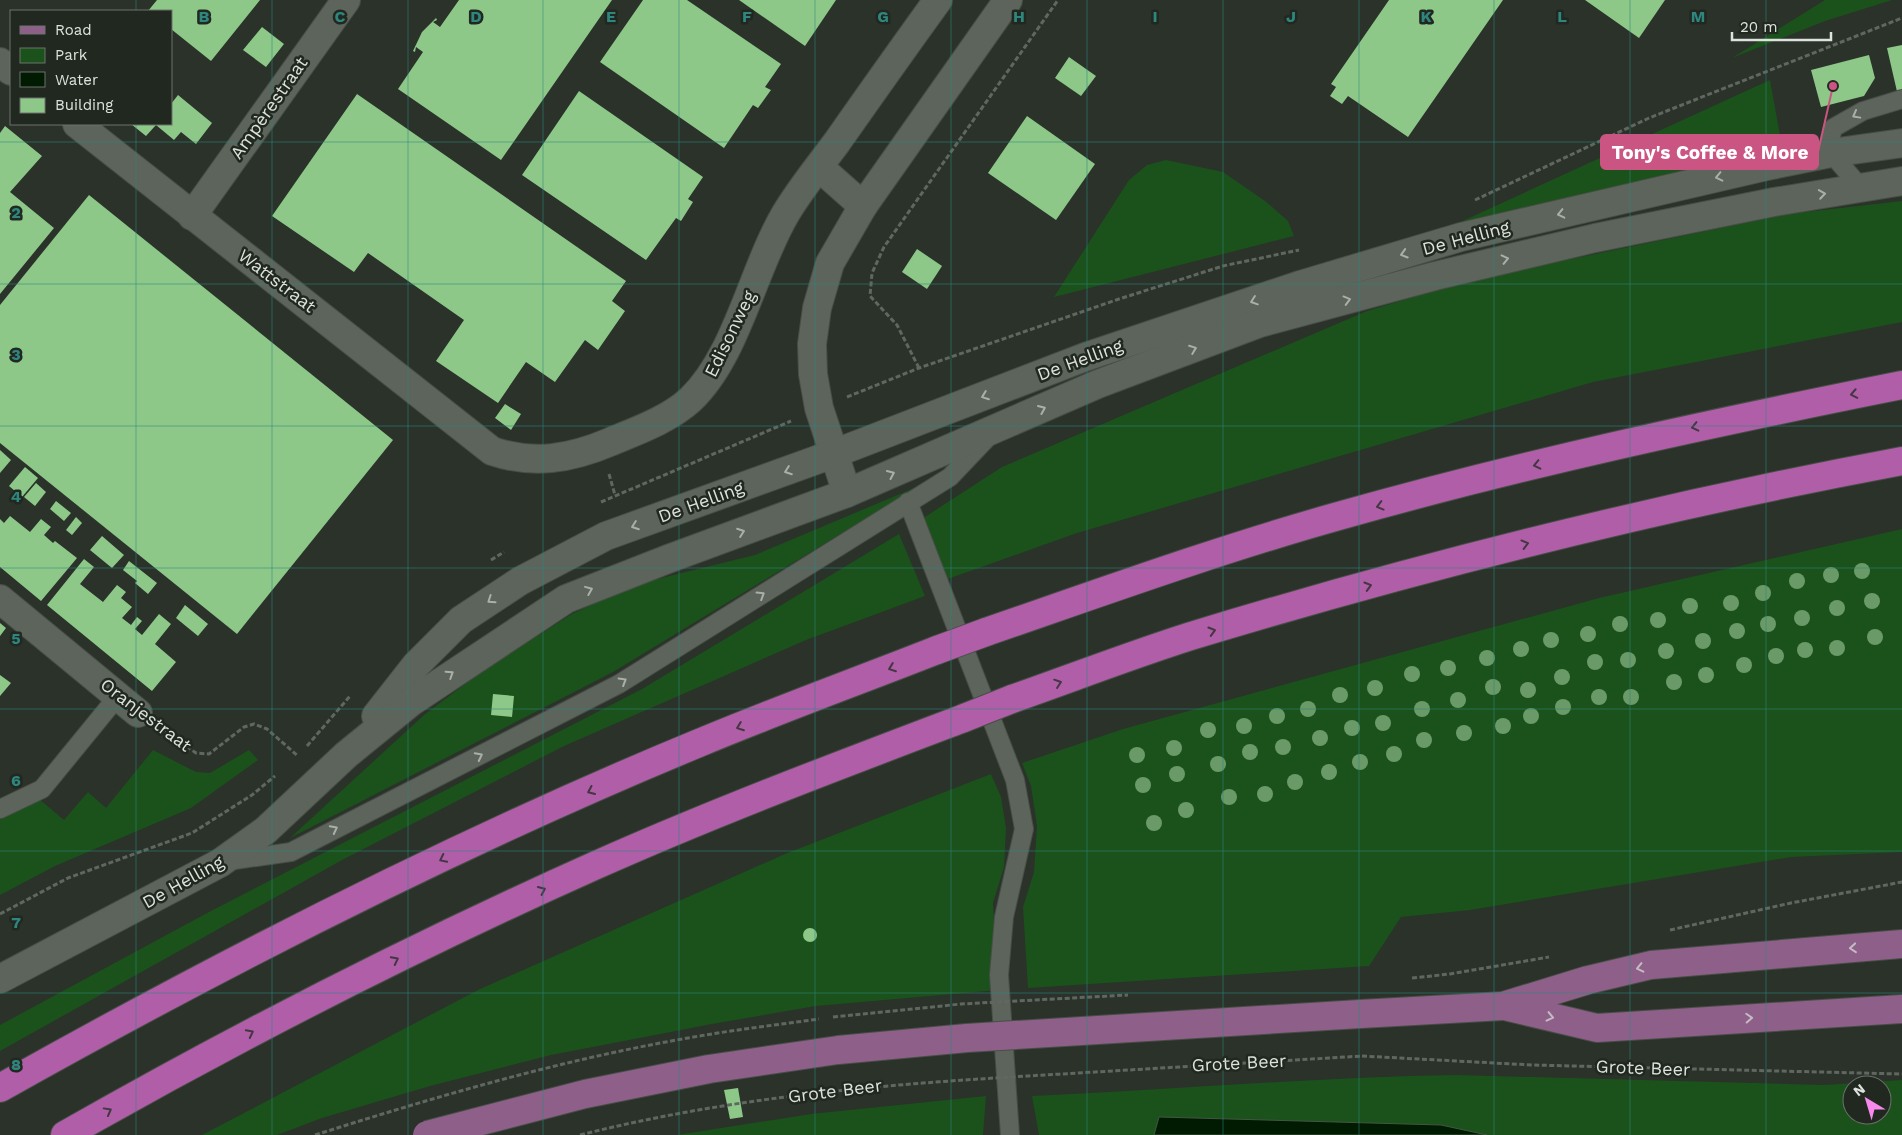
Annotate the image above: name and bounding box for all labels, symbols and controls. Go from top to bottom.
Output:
text: B [199,7,210,26]
text: C [335,7,346,26]
text: D [470,7,482,26]
text: E [606,7,616,26]
text: F [742,7,752,26]
text: G [877,7,889,26]
text: H [1013,7,1025,26]
text: I [1152,7,1158,26]
text: J [1286,7,1296,26]
text: K [1420,7,1432,26]
text: L [1557,7,1567,26]
text: M [1691,7,1705,26]
legend [10,10,172,125]
scale bar [1732,10,1831,42]
text: 20 m [1740,18,1778,36]
text: Road [55,21,92,39]
text: Park [55,46,88,64]
street label: Ampèrestraat [226,52,312,163]
text: Water [55,71,98,89]
text: Building [55,96,113,114]
one-way arrow [1853,109,1862,119]
callout: Tony's Coffee & More [1601,135,1818,169]
text: Tony's Coffee & More [1612,141,1808,164]
one-way arrow [1715,171,1724,182]
one-way arrow [1817,190,1826,200]
text: 2 [11,203,21,222]
one-way arrow [1557,208,1566,219]
street label: De Helling [1420,216,1512,259]
street label: Wattstraat [234,245,321,317]
one-way arrow [1400,249,1408,259]
one-way arrow [1500,254,1509,265]
street label: Edisonweg [700,287,760,380]
one-way arrow [1250,295,1258,305]
one-way arrow [1343,295,1351,305]
street label: De Helling [1034,334,1126,385]
text: 3 [11,345,21,364]
one-way arrow [1188,345,1196,355]
one-way arrow [1850,389,1859,399]
one-way arrow [981,390,990,400]
one-way arrow [1037,404,1046,415]
one-way arrow [1691,421,1700,432]
one-way arrow [1533,459,1542,470]
one-way arrow [784,465,792,475]
one-way arrow [886,469,895,480]
street label: De Helling [655,476,747,527]
text: 4 [11,487,21,506]
one-way arrow [1376,500,1384,510]
one-way arrow [631,520,640,530]
one-way arrow [736,528,745,538]
one-way arrow [1521,540,1529,550]
one-way arrow [1364,582,1372,592]
one-way arrow [584,586,593,596]
one-way arrow [755,592,765,601]
one-way arrow [487,594,497,603]
one-way arrow [1207,626,1215,636]
text: 5 [11,629,21,648]
one-way arrow [888,662,896,672]
one-way arrow [445,671,454,680]
street label: Oranjestraat [97,674,196,756]
one-way arrow [618,678,627,688]
one-way arrow [1053,679,1062,689]
one-way arrow [736,720,745,731]
one-way arrow [474,752,483,762]
text: 6 [11,771,21,790]
one-way arrow [587,784,596,795]
one-way arrow [329,825,338,835]
street label: De Helling [139,850,227,912]
one-way arrow [439,852,448,863]
one-way arrow [537,886,546,897]
text: 7 [11,913,21,932]
one-way arrow [1849,942,1857,953]
one-way arrow [390,956,399,966]
one-way arrow [1636,962,1645,973]
one-way arrow [1546,1011,1555,1022]
one-way arrow [1745,1012,1753,1023]
one-way arrow [245,1029,254,1039]
street label: Grote Beer [1191,1050,1287,1075]
text: 8 [11,1055,21,1074]
street label: Grote Beer [1595,1055,1691,1080]
street label: Grote Beer [787,1074,883,1107]
north arrow [1842,1075,1892,1125]
text: N [1850,1080,1868,1099]
one-way arrow [102,1108,111,1118]

